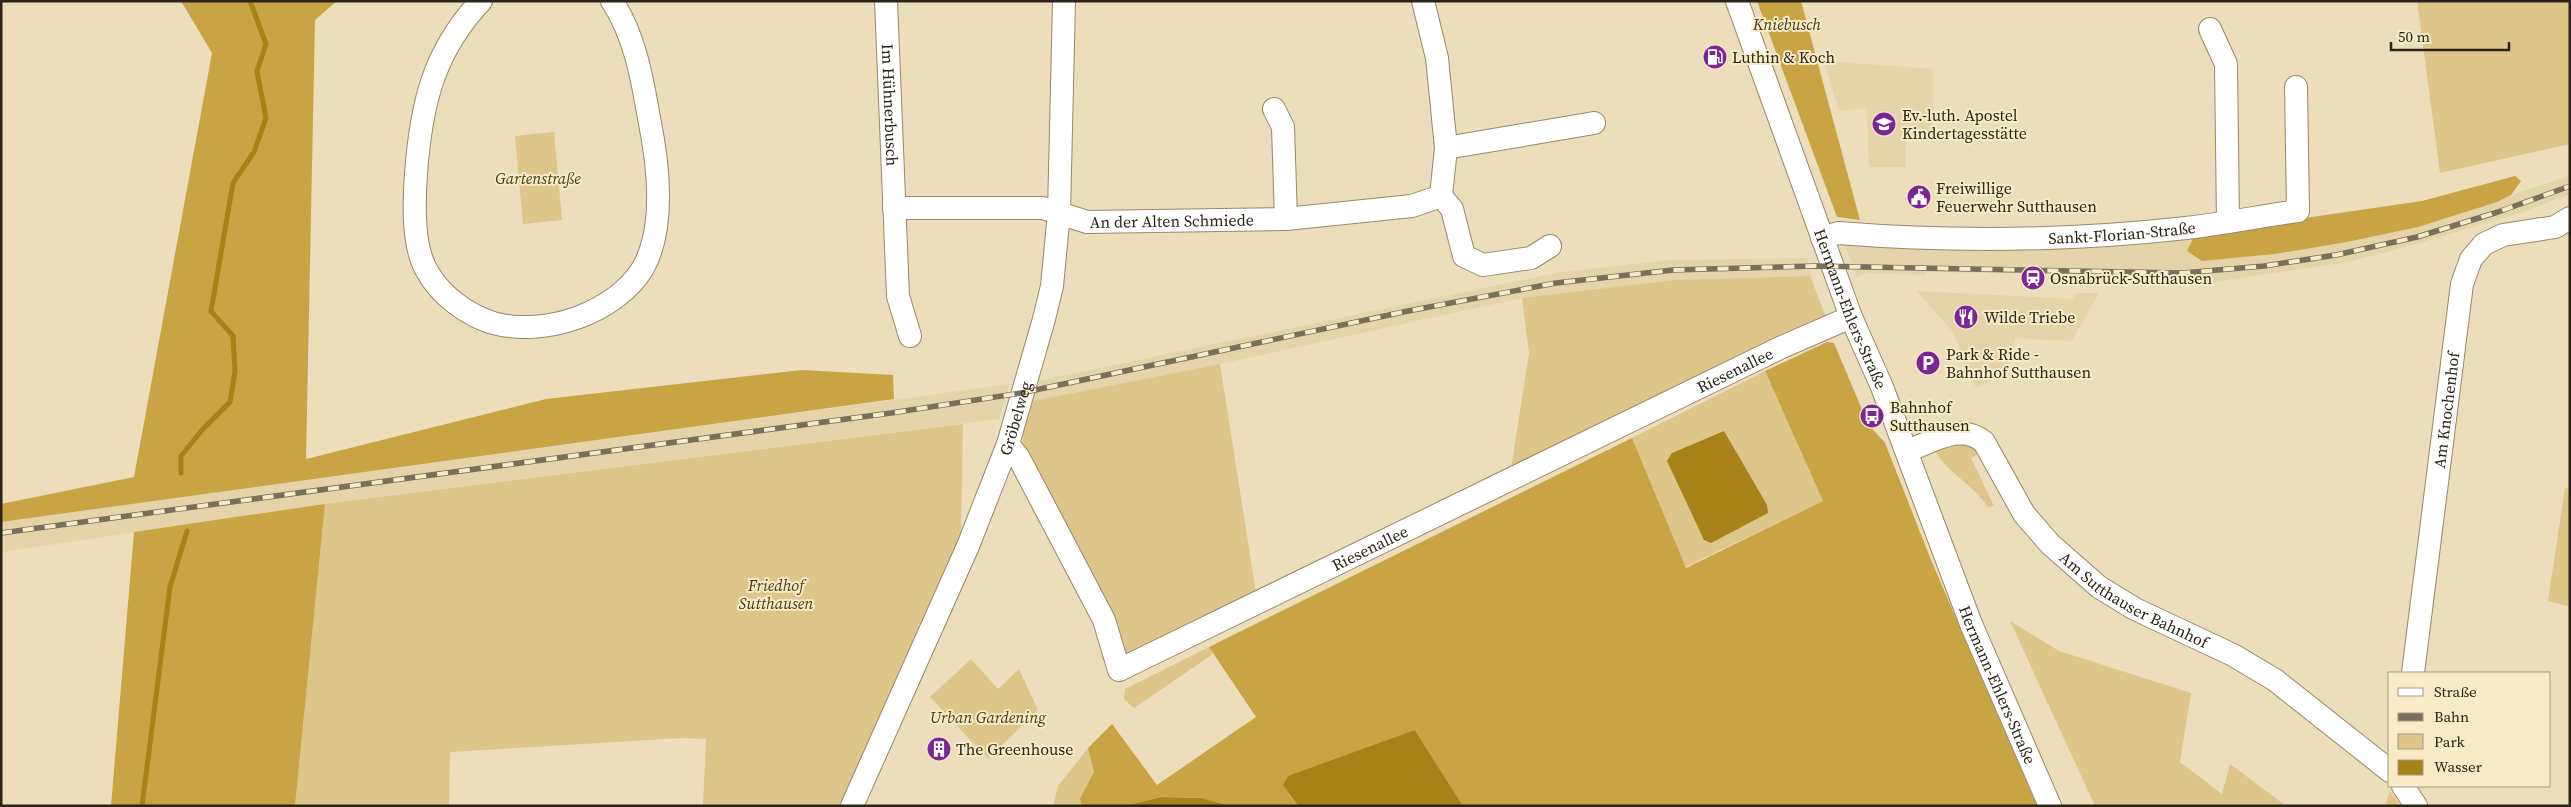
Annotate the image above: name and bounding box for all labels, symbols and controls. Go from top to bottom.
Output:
park label: Kniebusch [1752,13,1821,35]
scale bar [2391,20,2508,52]
text: 50 m [2398,26,2430,47]
street label: Im Hühnerbusch [877,43,904,167]
fuel station icon: Luthin & Koch [1702,44,1728,70]
place label: Luthin & Koch [1732,46,1836,68]
place label: Ev.-luth. Apostel Kindertagesstätte [1902,104,2027,144]
school or university icon: Ev.-luth. Apostel Kindertagesstätte [1871,111,1897,137]
park label: Gartenstraße [495,167,581,189]
place label: Freiwillige Feuerwehr Sutthausen [1936,177,2097,217]
public building icon: Freiwillige Feuerwehr Sutthausen [1906,184,1932,210]
street label: An der Alten Schmiede [1090,208,1254,233]
street label: Sankt-Florian-Straße [2048,216,2197,249]
street label: Hermann-Ehlers-Straße [1809,226,1892,392]
station icon: Osnabrück-Sutthausen [2020,265,2046,291]
place label: Osnabrück-Sutthausen [2050,267,2212,289]
restaurant icon: Wilde Triebe [1953,304,1979,330]
place label: Wilde Triebe [1984,306,2075,328]
street label: Riesenallee [1693,342,1777,398]
place label: Park & Ride - Bahnhof Sutthausen [1946,343,2091,383]
street label: Am Knochenhof [2428,349,2465,470]
parking icon: Park & Ride - Bahnhof Sutthausen [1915,350,1941,376]
street label: Gröbelweg [994,379,1037,459]
place label: Bahnhof Sutthausen [1890,396,1970,436]
bus stop icon: Bahnhof Sutthausen [1859,403,1885,429]
street label: Riesenallee [1328,520,1412,576]
street label: Am Sutthauser Bahnhof [2055,546,2213,653]
park label: Friedhof Sutthausen [739,574,813,614]
street label: Hermann-Ehlers-Straße [1954,602,2041,767]
legend [2388,672,2551,787]
text: Straße [2434,681,2477,702]
park label: Urban Gardening [930,706,1047,728]
text: Bahn [2434,706,2469,727]
text: Park [2434,731,2466,752]
building icon: The Greenhouse [926,736,952,762]
place label: The Greenhouse [956,738,1073,760]
text: Wasser [2434,756,2483,777]

